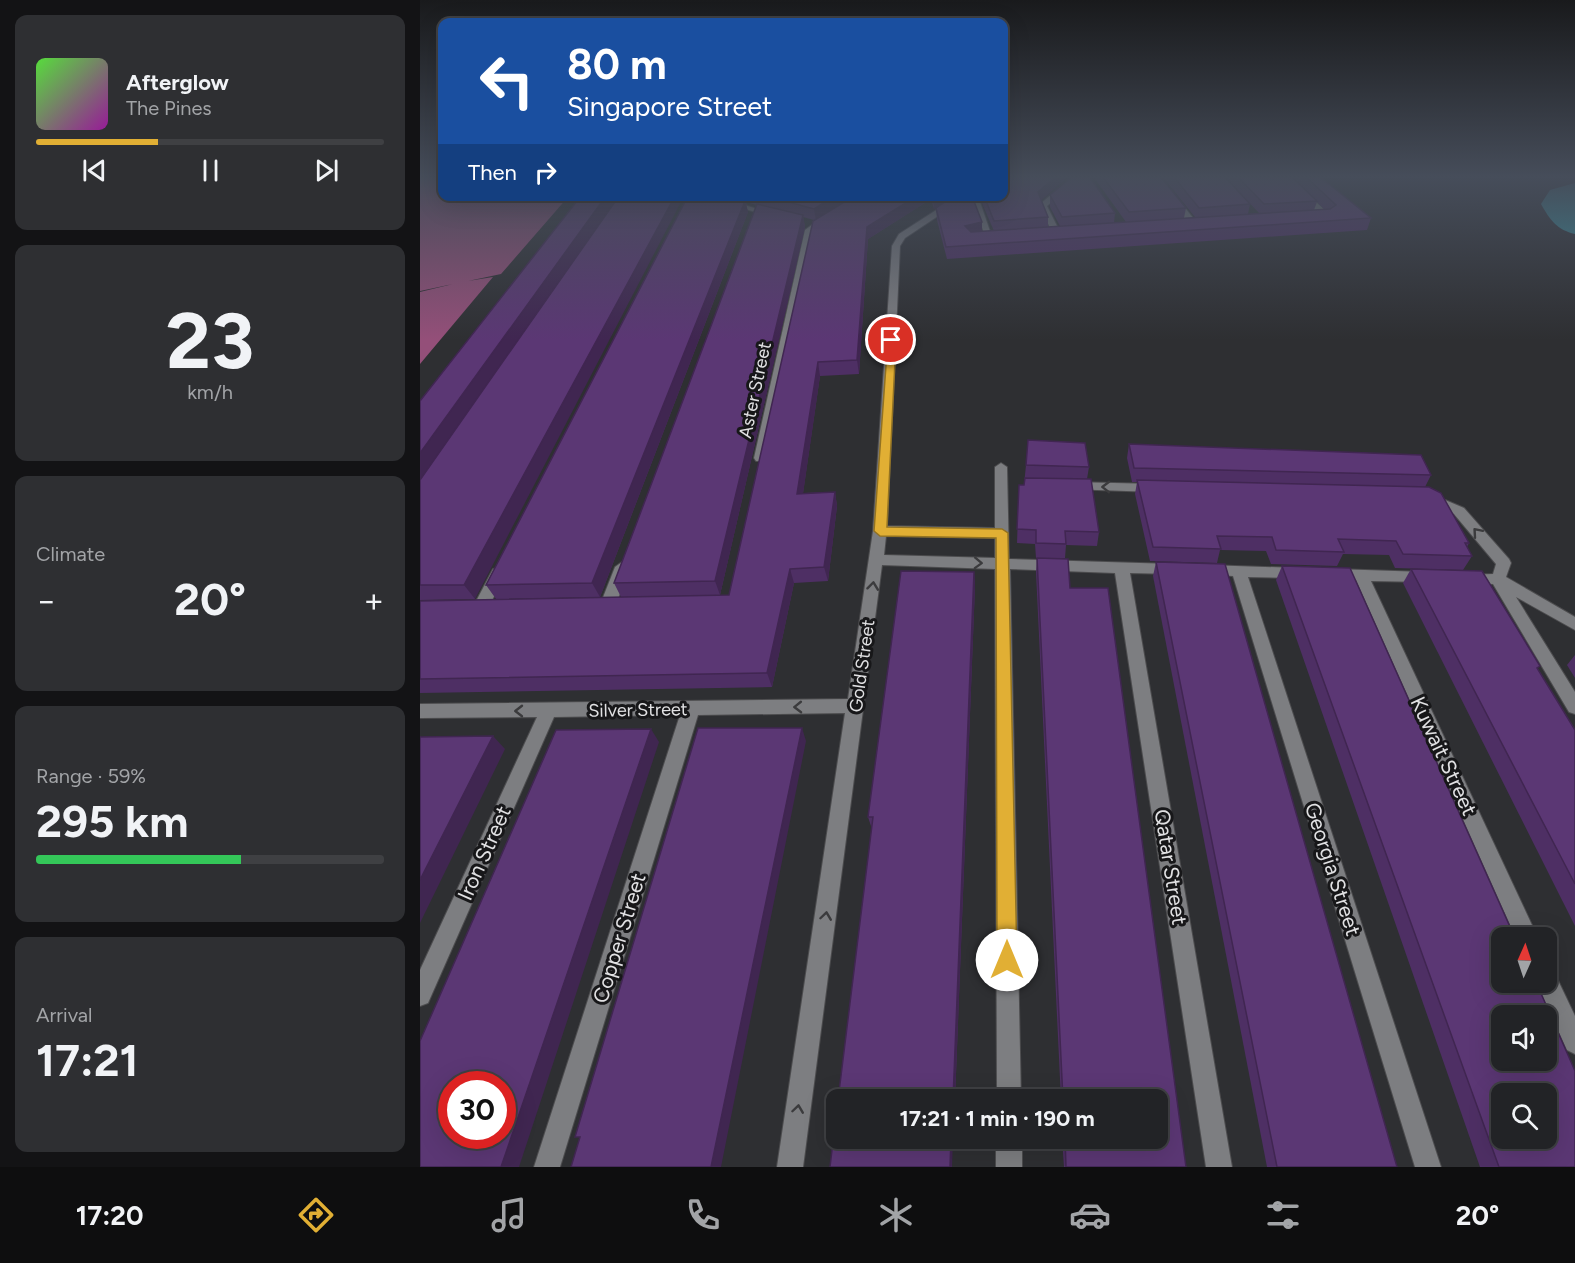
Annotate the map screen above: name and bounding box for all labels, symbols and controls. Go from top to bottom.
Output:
text: 80 m [567,39,667,90]
icon: left [468,42,546,120]
text: Afterglow [126,69,229,96]
text: Singapore Street [567,90,772,123]
text: The Pines [126,96,212,120]
icon: previous [78,154,111,187]
icon: pause [194,154,227,187]
icon: next [310,154,343,187]
icon: right [529,156,562,189]
text: Then [468,159,517,186]
text: 23 [166,294,254,388]
pin [865,314,916,365]
icon: arrive [874,323,907,356]
street label: Aster Street [734,340,776,440]
text: km/h [187,380,233,404]
one-way arrow [1102,481,1111,493]
one-way arrow [1473,528,1484,539]
text: Climate [36,542,105,566]
one-way arrow [973,556,982,569]
text: 20° [174,572,246,626]
text: − [36,581,57,620]
text: + [363,581,384,620]
one-way arrow [866,581,879,591]
street label: Gold Street [845,618,879,714]
street label: Kuwait Street [1406,693,1482,819]
street label: Silver Street [588,698,688,722]
one-way arrow [793,701,802,713]
one-way arrow [514,705,523,717]
text: Range · 59% [36,764,146,788]
text: 295 km [36,794,188,848]
street label: Georgia Street [1300,799,1366,939]
street label: Iron Street [452,802,516,904]
street label: Qatar Street [1150,807,1192,927]
street label: Copper Street [587,870,651,1006]
one-way arrow [819,912,831,921]
north arrow [1491,927,1557,993]
map controls [1491,927,1557,1149]
position arrow [975,928,1039,992]
text: Arrival [36,1003,92,1027]
button: sound [1491,1005,1557,1071]
text: 17:21 [36,1033,139,1087]
speed limit sign: 30 [438,1071,516,1149]
button: search [1491,1083,1557,1149]
one-way arrow [791,1104,803,1114]
text: 17:21 · 1 min · 190 m [899,1105,1095,1132]
icon: directions [295,1194,337,1236]
icon: music [488,1194,530,1236]
icon: phone [682,1194,724,1236]
icon: climate [875,1194,917,1236]
icon: car [1069,1194,1111,1236]
icon: filters [1262,1194,1304,1236]
text: 17:20 [76,1199,143,1232]
text: 20° [1456,1199,1499,1232]

